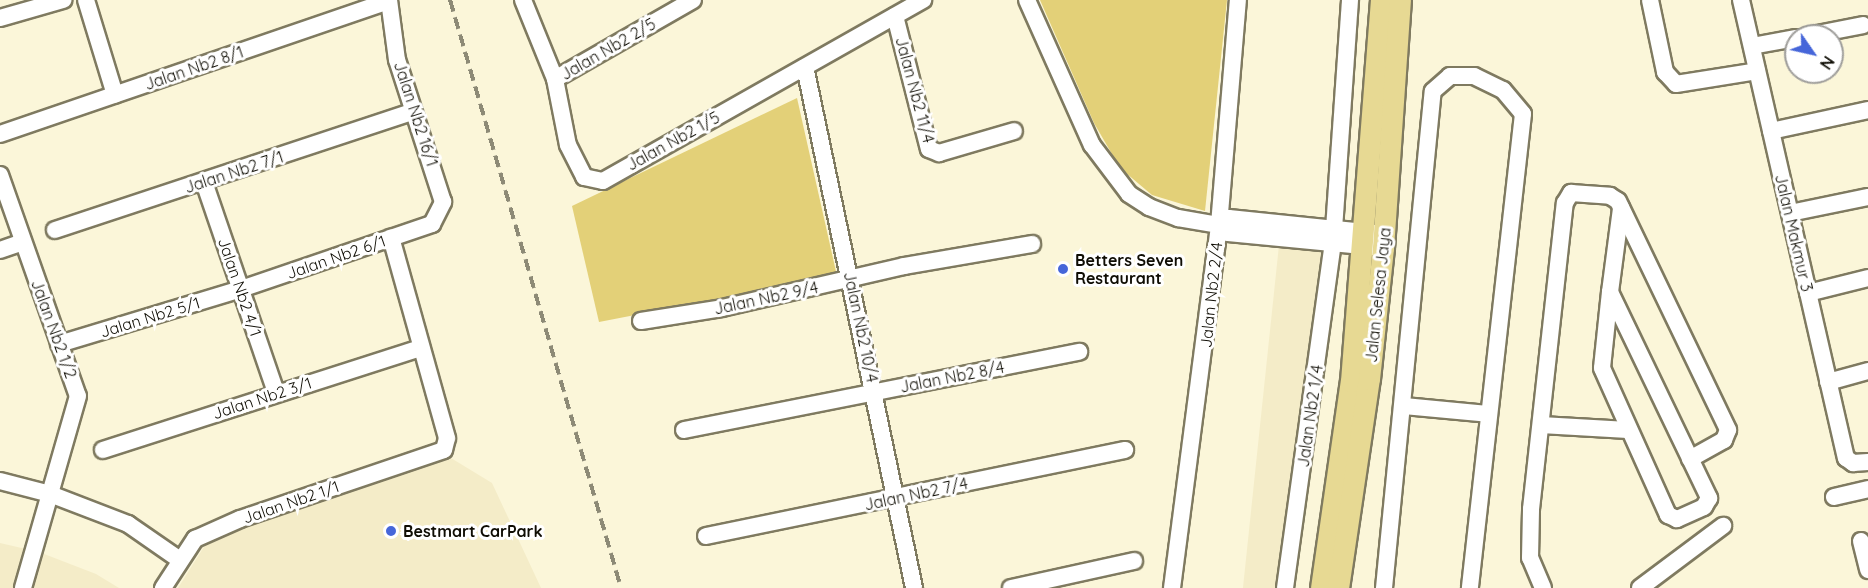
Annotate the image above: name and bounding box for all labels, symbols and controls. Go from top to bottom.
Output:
street label: Jalan Nb2 2/5 [557,14,659,84]
north arrow [1784,24,1844,84]
street label: Jalan Nb2 11/4 [892,35,938,145]
street label: Jalan Nb2 8/1 [142,42,246,94]
text: N [1816,52,1839,73]
street label: Jalan Nb2 16/1 [390,59,442,169]
street label: Jalan Nb2 1/5 [623,108,723,174]
street label: Jalan Nb2 7/1 [182,147,286,197]
street label: Jalan Makmur 3 [1771,172,1817,294]
street label: Jalan Selesa Jaya [1361,226,1395,364]
street label: Jalan Nb2 6/1 [284,231,388,283]
street label: Jalan Nb2 4/1 [214,235,266,339]
street label: Jalan Nb2 2/4 [1196,241,1226,349]
place label: Betters Seven Restaurant [1075,250,1183,288]
marker: Betters Seven Restaurant [1056,262,1070,276]
street label: Jalan Nb2 10/4 [840,270,882,384]
street label: Jalan Nb2 1/2 [27,277,81,381]
street label: Jalan Nb2 9/4 [712,278,820,318]
street label: Jalan Nb2 5/1 [98,293,202,341]
street label: Jalan Nb2 8/4 [898,357,1006,397]
street label: Jalan Nb2 1/4 [1293,364,1327,468]
street label: Jalan Nb2 3/1 [210,373,314,423]
street label: Jalan Nb2 7/4 [862,474,970,514]
street label: Jalan Nb2 1/1 [240,477,342,527]
place label: Bestmart CarPark [403,521,543,541]
marker: Bestmart CarPark [384,524,398,538]

